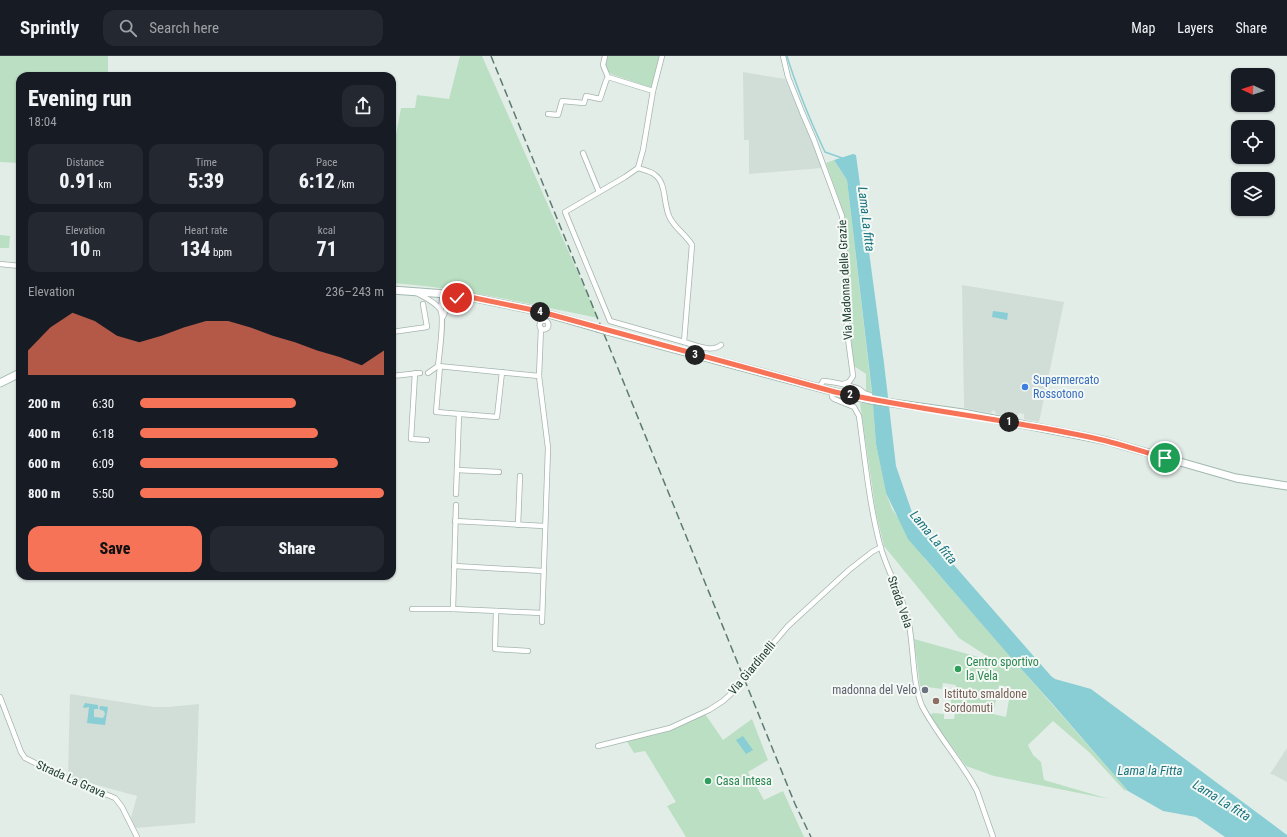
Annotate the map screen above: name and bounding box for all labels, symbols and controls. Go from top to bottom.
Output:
search box [103,10,383,46]
text: Sprintly [20,16,79,39]
icon: search [117,17,139,39]
text: Search here [149,19,219,37]
text: Map [1131,20,1155,36]
text: Layers [1177,20,1214,36]
text: Share [1236,20,1267,36]
north arrow [1231,68,1275,112]
map controls [1231,68,1275,216]
button: share [342,85,384,127]
text: Evening run [28,86,132,111]
text: 18:04 [28,114,57,129]
button: locate [1231,120,1275,164]
text: Distance [66,156,104,169]
text: Time [195,156,217,169]
text: Pace [316,156,337,169]
text: 0.91 [59,169,96,193]
text: 5:39 [188,169,224,193]
text: 6:12 [299,169,335,193]
button: layers [1231,172,1275,216]
text: km [96,178,111,191]
text: /km [335,178,355,191]
water label: Lama La fitta [855,186,878,252]
street label: Via Madonna delle Grazie [835,219,855,340]
text: Elevation [66,224,105,237]
text: Heart rate [184,224,228,237]
text: kcal [318,224,336,237]
text: 10 [70,237,90,261]
text: 134 [180,237,210,261]
text: 71 [316,237,337,261]
text: m [90,246,101,259]
text: bpm [210,246,232,259]
pin [440,281,474,315]
text: Elevation [28,284,75,299]
text: 236–243 m [325,284,384,299]
icon: check [446,287,468,309]
pin: 4 [530,302,550,322]
text: 4 [537,305,543,318]
pin: 3 [685,345,705,365]
text: 3 [692,348,698,361]
place label: Supermercato Rossotono [1033,373,1099,401]
marker: Supermercato Rossotono [1020,382,1030,392]
pin: 2 [840,385,860,405]
text: 2 [847,388,853,401]
text: 200 m [28,396,60,411]
text: 6:30 [92,396,114,411]
pin: 1 [999,412,1019,432]
text: 1 [1006,415,1012,428]
text: 400 m [28,426,60,441]
text: 6:18 [92,426,114,441]
pin [1148,441,1182,475]
icon: arrive [1154,447,1176,469]
text: 600 m [28,456,60,471]
text: 6:09 [92,456,114,471]
text: 800 m [28,486,60,501]
text: 5:50 [92,486,114,501]
water label: Lama La fitta [907,508,960,567]
button: Save [28,526,202,572]
button: Share [210,526,384,572]
street label: Strada Vela [885,574,915,630]
street label: Via Giardinelli [726,638,778,698]
place label: Centro sportivo la Vela [966,655,1039,683]
marker: Centro sportivo la Vela [953,664,963,674]
place label: madonna del Velo [832,683,917,697]
marker: madonna del Velo [920,685,930,695]
place label: Istituto smaldone Sordomuti [944,687,1027,715]
marker: Istituto smaldone Sordomuti [931,696,941,706]
street label: Strada La Grava [34,757,108,801]
water label: Lama la Fitta [1118,763,1182,778]
place label: Casa Intesa [716,774,772,788]
marker: Casa Intesa [703,776,713,786]
water label: Lama La fitta [1190,777,1253,824]

